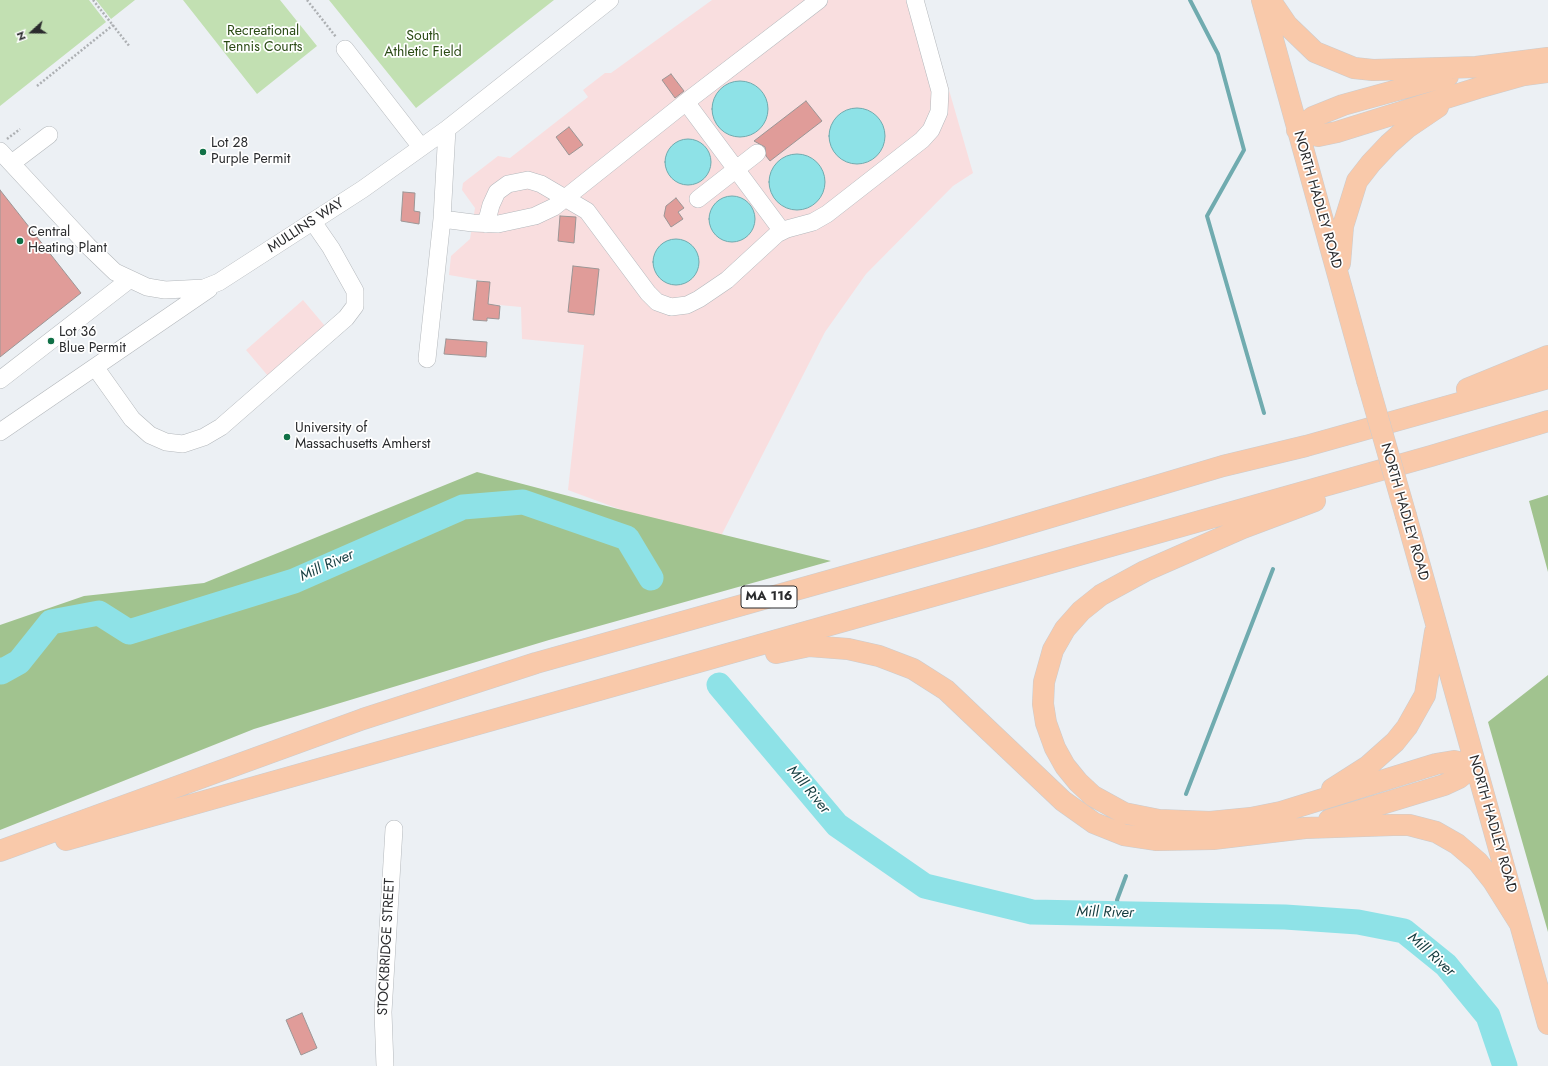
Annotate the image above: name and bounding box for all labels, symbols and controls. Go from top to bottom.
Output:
north arrow [12,12,52,52]
park label: Recreational Tennis Courts [224,24,302,56]
text: N [12,29,30,43]
park label: South Athletic Field [384,29,462,62]
street label: NORTH HADLEY ROAD [1289,129,1345,271]
place label: Lot 28 Purple Permit [211,136,290,168]
marker: Lot 28 Purple Permit [198,147,208,157]
street label: MULLINS WAY [265,195,347,257]
place label: Central Heating Plant [28,225,107,258]
marker: Central Heating Plant [15,236,25,246]
place label: Lot 36 Blue Permit [59,325,126,358]
marker: Lot 36 Blue Permit [46,336,56,346]
place label: University of Massachusetts Amherst [295,421,430,454]
marker: University of Massachusetts Amherst [282,432,292,442]
street label: NORTH HADLEY ROAD [1376,441,1432,583]
water label: Mill River [297,546,357,586]
road number: MA 116 [741,586,797,608]
street label: NORTH HADLEY ROAD [1464,753,1520,895]
water label: Mill River [783,762,833,818]
street label: STOCKBRIDGE STREET [375,878,399,1016]
water label: Mill River [1076,904,1134,922]
water label: Mill River [1404,929,1458,981]

